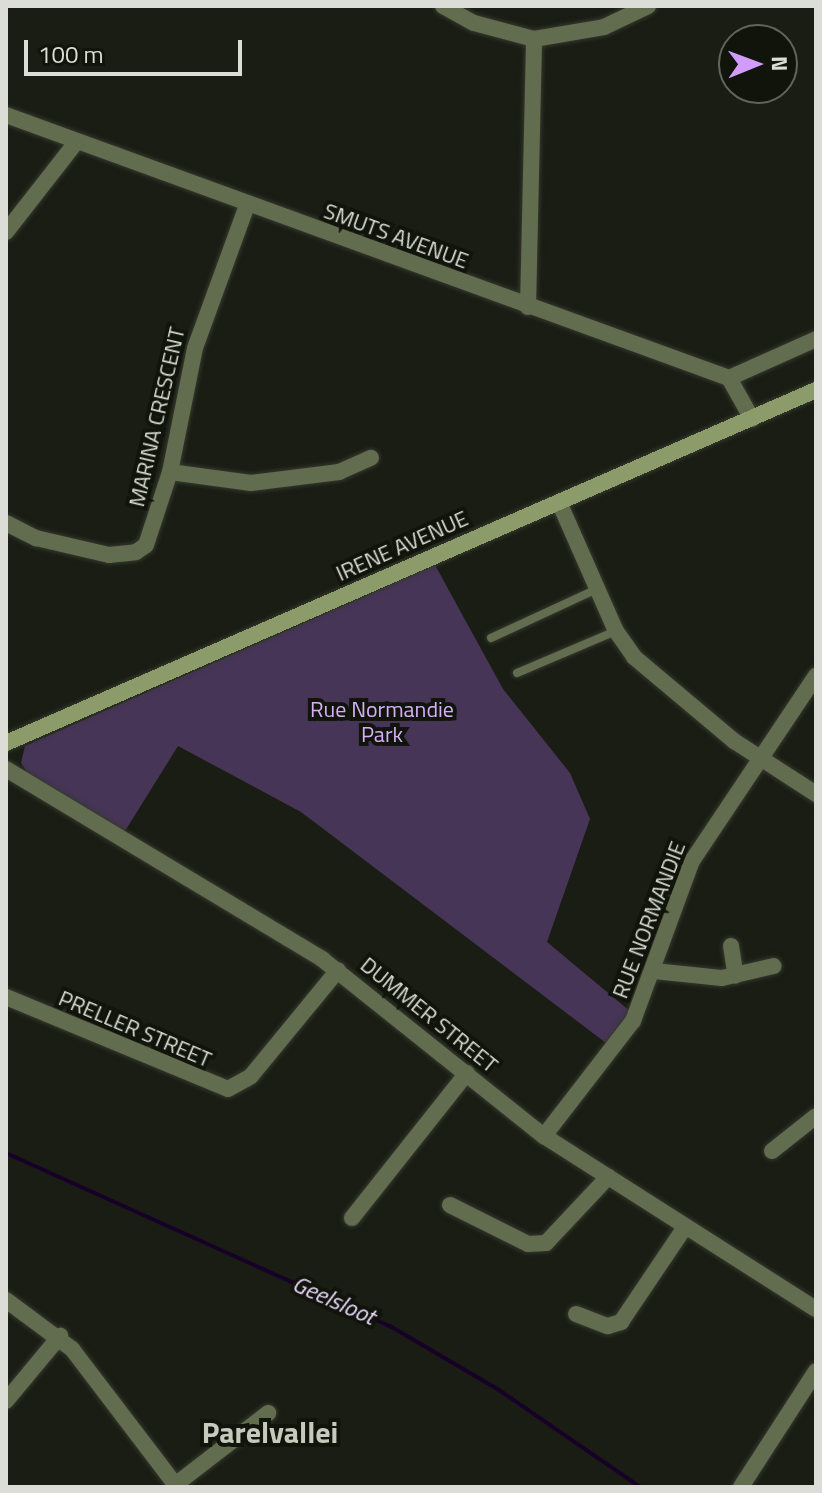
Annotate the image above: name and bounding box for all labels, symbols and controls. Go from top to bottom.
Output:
scale bar [28,24,246,74]
north arrow [718,24,798,104]
text: 100 m [38,36,104,72]
text: N [763,56,797,72]
street label: SMUTS AVENUE [320,198,472,274]
street label: MARINA CRESCENT [123,325,191,509]
street label: IRENE AVENUE [332,505,472,587]
park label: Rue Normandie Park [310,696,454,748]
street label: RUE NORMANDIE [607,838,691,1002]
street label: DUMMER STREET [355,952,503,1078]
street label: PRELLER STREET [55,985,215,1073]
water label: Geelsloot [288,1269,380,1331]
district label: Parelvallei [202,1414,338,1450]

